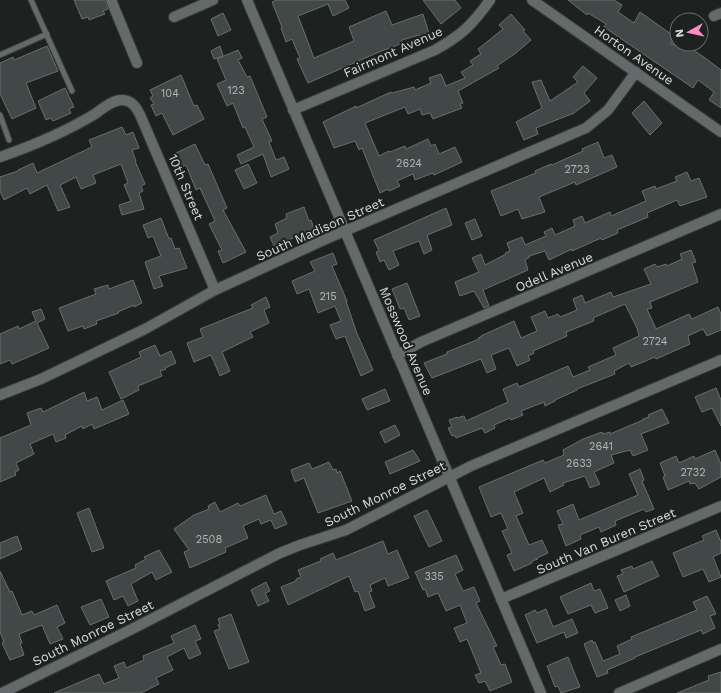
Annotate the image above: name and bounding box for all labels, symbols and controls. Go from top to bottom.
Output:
north arrow [669,12,709,52]
street label: Horton Avenue [591,22,677,88]
street label: Fairmont Avenue [341,23,445,81]
text: N [673,28,687,38]
house number: 123 [227,84,245,97]
house number: 104 [161,87,179,100]
street label: 10th Street [165,152,207,223]
house number: 2624 [396,157,422,170]
house number: 2723 [564,163,590,176]
street label: South Madison Street [254,194,387,264]
street label: Odell Avenue [513,249,595,295]
street label: Mosswood Avenue [376,284,436,398]
house number: 215 [319,290,337,303]
house number: 2724 [642,335,668,348]
house number: 2641 [589,440,613,453]
house number: 2633 [566,457,592,470]
street label: South Monroe Street [322,458,449,530]
house number: 2732 [680,466,706,479]
street label: South Van Buren Street [534,505,678,577]
house number: 2508 [196,533,222,546]
house number: 335 [424,570,444,583]
street label: South Monroe Street [30,597,157,669]

